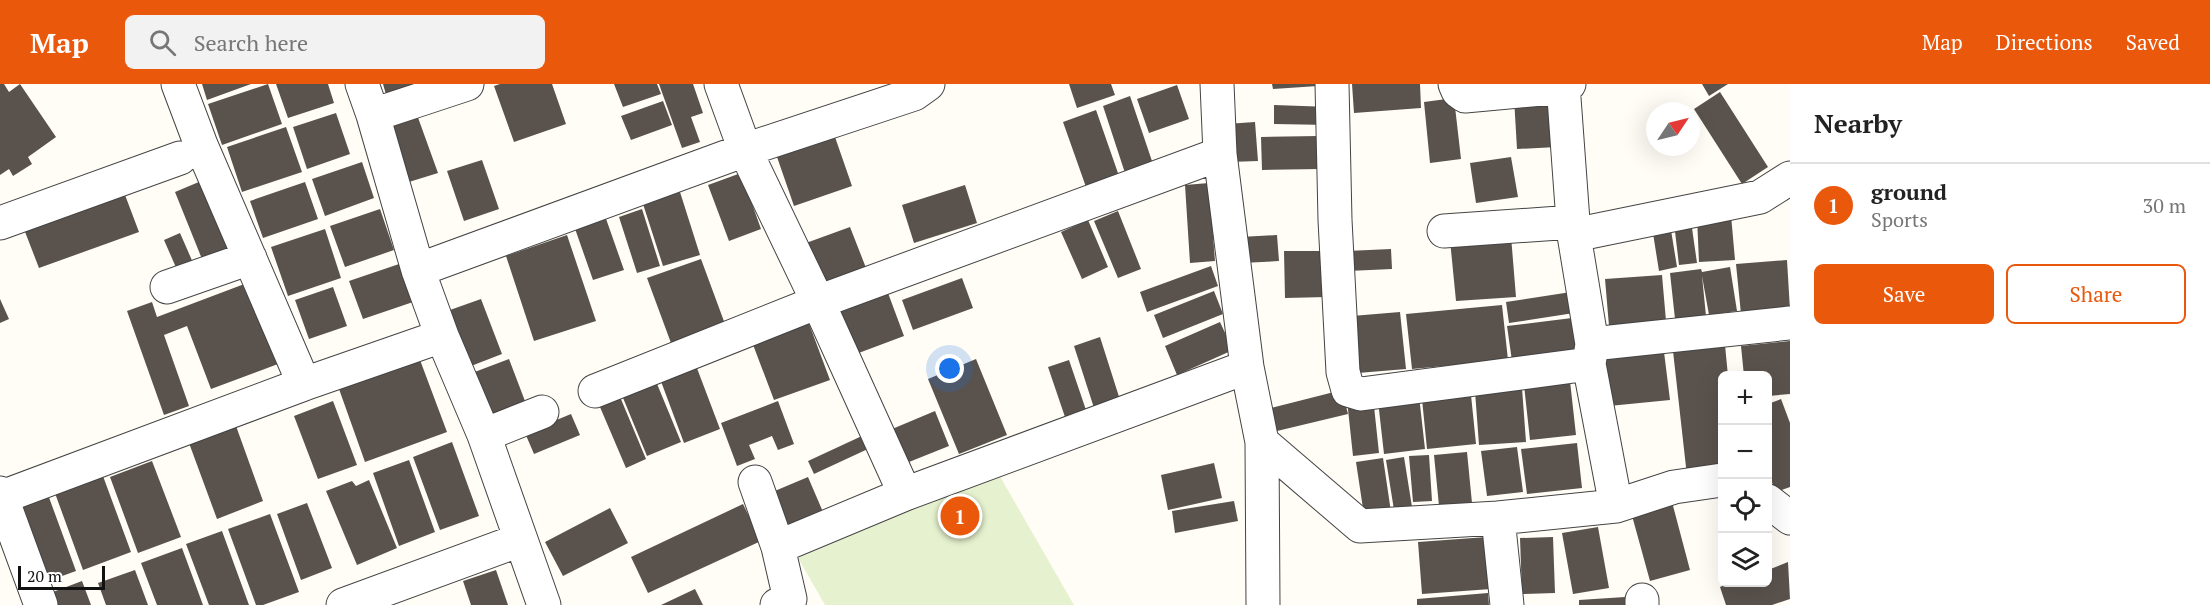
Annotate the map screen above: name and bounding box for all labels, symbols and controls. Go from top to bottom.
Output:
search box [125,15,545,69]
text: Map [30,24,89,61]
icon: search [146,26,179,59]
text: Search here [194,28,308,57]
text: Map [1922,28,1963,56]
text: Directions [1996,28,2093,56]
text: Saved [2126,28,2180,56]
north arrow [1646,102,1700,156]
text: Nearby [1814,106,1902,140]
text: ground [1871,177,1947,206]
text: 1 [1828,192,1839,219]
text: 30 m [2143,192,2186,219]
text: Sports [1871,206,1928,233]
button: Save [1814,264,1994,324]
button: Share [2006,264,2186,324]
your location [935,354,964,383]
map controls [1718,371,1772,587]
button: + [1718,371,1772,425]
button: − [1718,425,1772,479]
button: locate [1718,479,1772,533]
pin: 1 [940,494,980,538]
button: layers [1718,533,1772,587]
scale bar [18,563,105,590]
text: 20 m [27,565,62,587]

